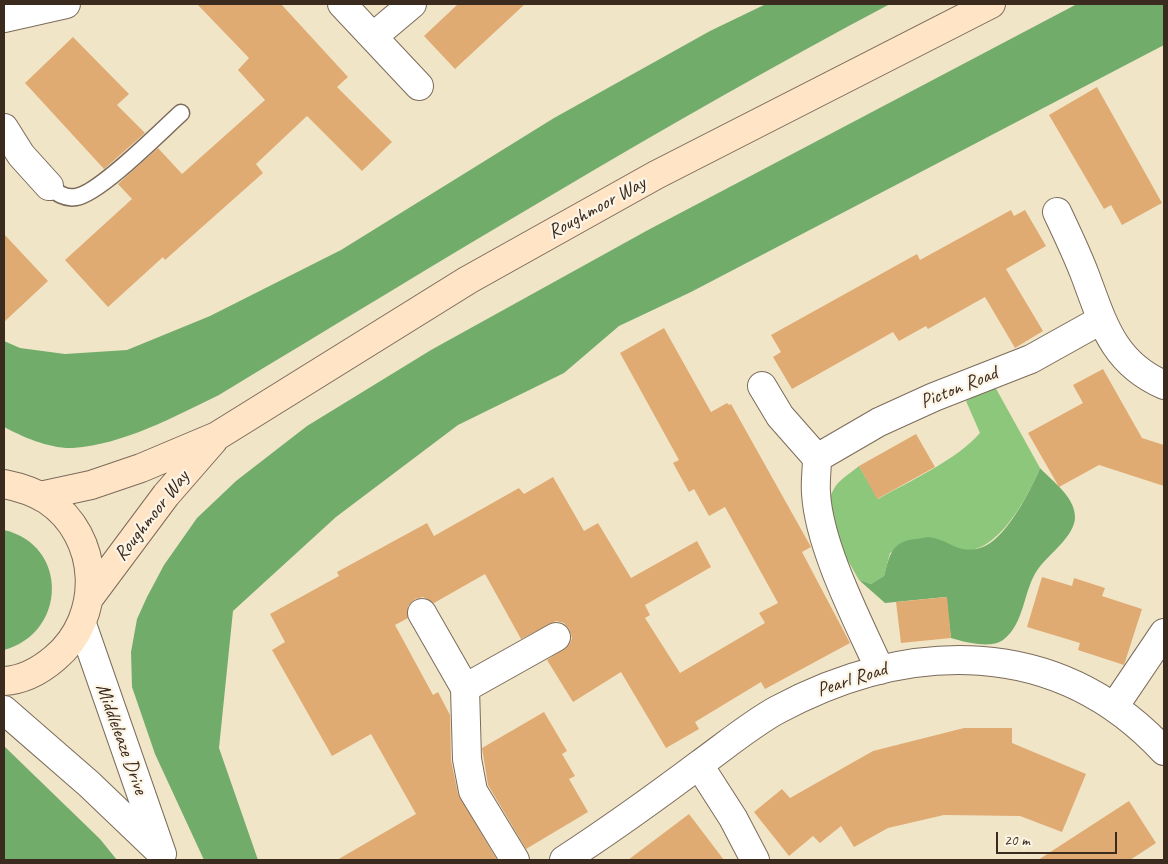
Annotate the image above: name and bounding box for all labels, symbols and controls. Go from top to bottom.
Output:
street label: Roughmoor Way [544,171,650,245]
street label: Picton Road [917,362,1001,414]
street label: Roughmoor Way [109,466,195,566]
street label: Pearl Road [814,657,890,703]
street label: Middleleaze Drive [90,680,152,798]
scale bar [998,822,1119,854]
text: 20 m [1004,831,1030,850]

